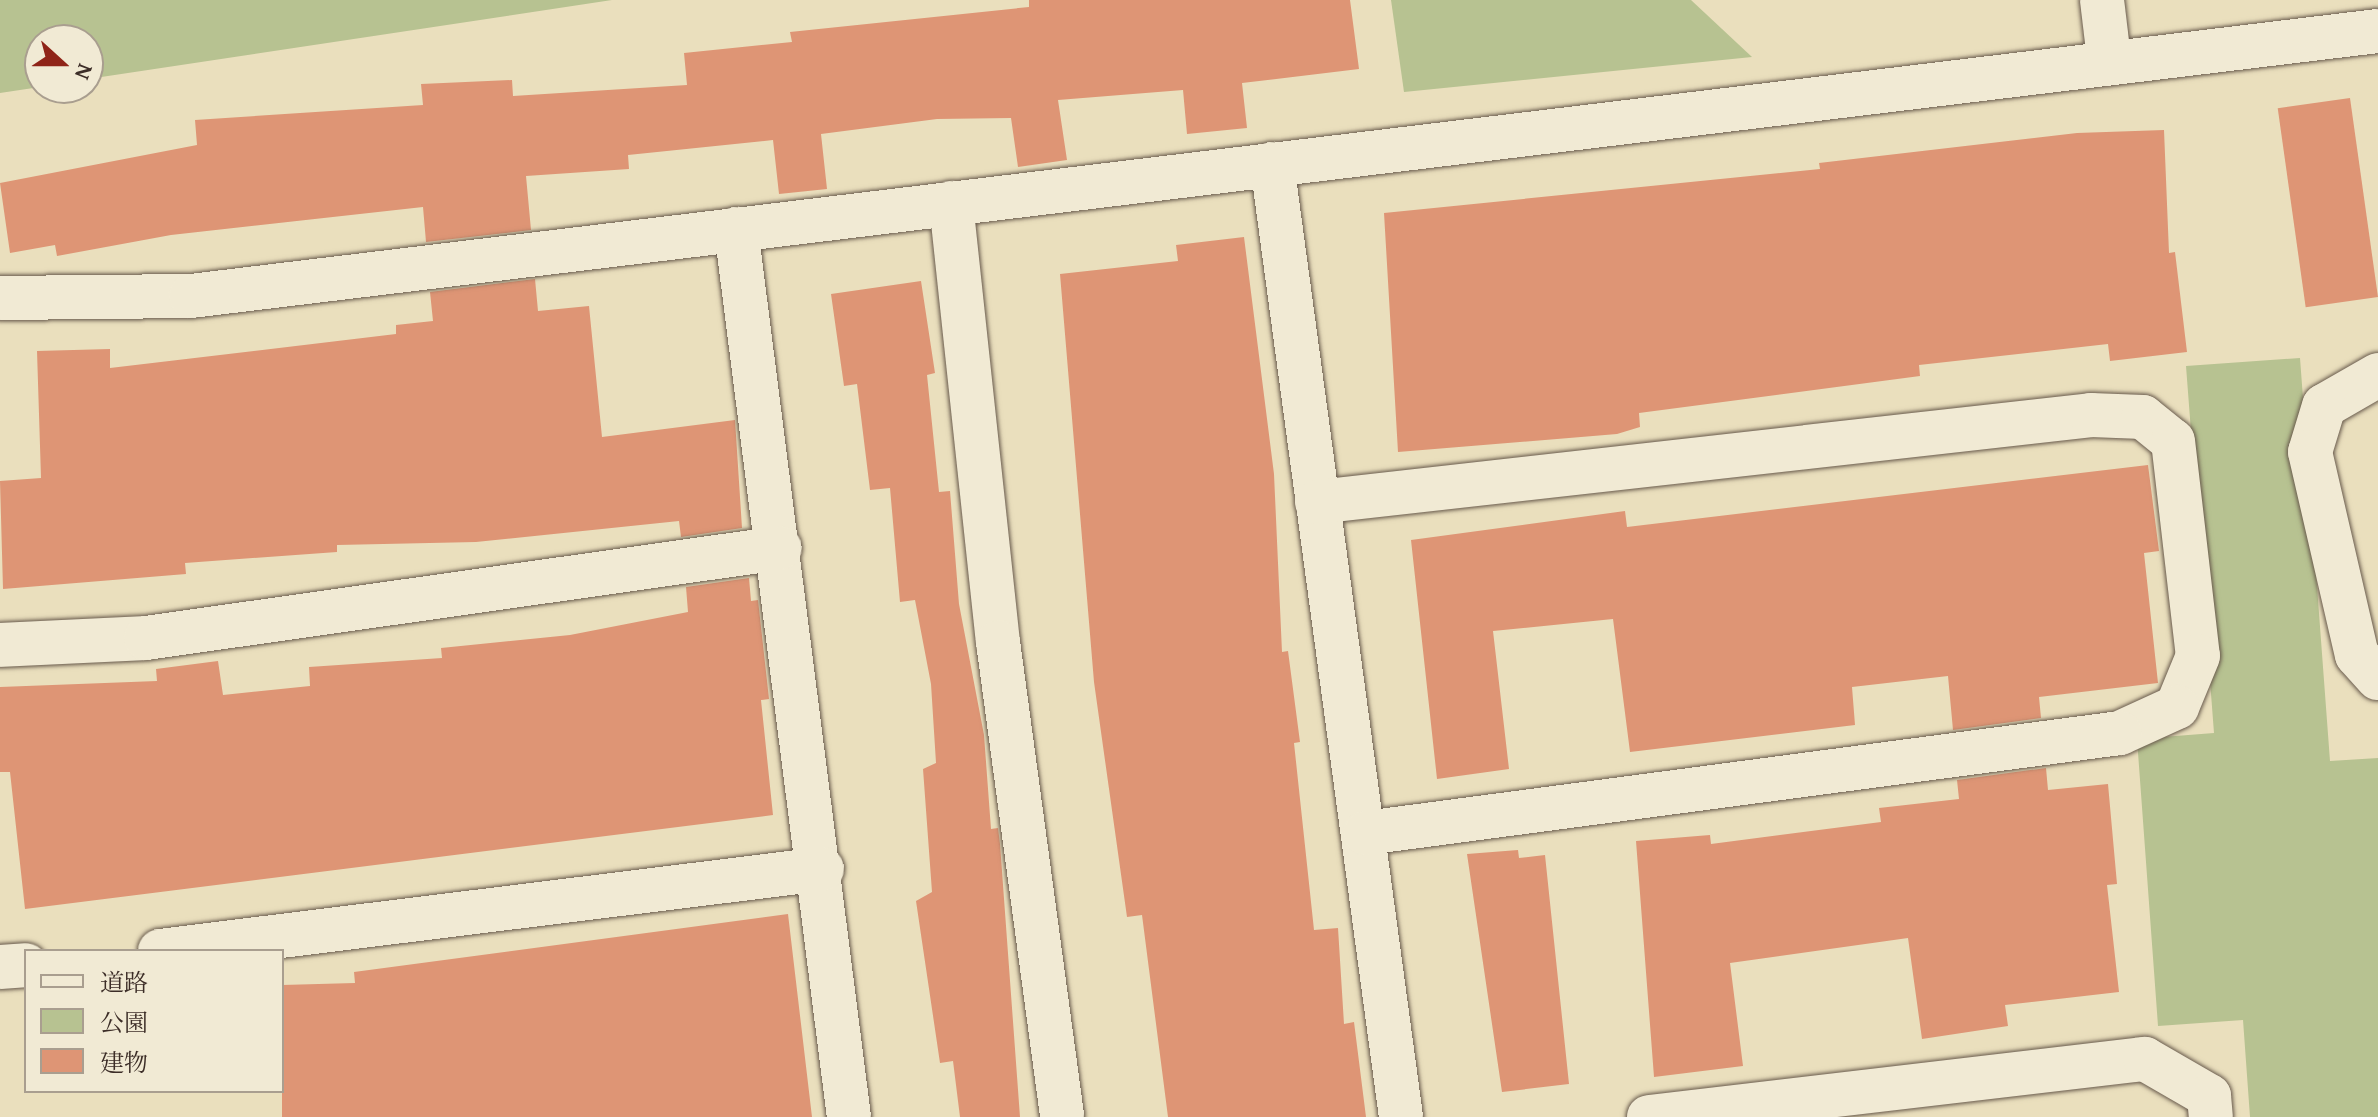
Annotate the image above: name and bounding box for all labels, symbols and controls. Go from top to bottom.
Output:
north arrow [24,24,104,104]
text: N [67,59,102,84]
legend [24,949,284,1093]
text: 道路 [100,965,148,1000]
text: 公園 [100,1005,148,1040]
text: 建物 [100,1045,148,1080]

